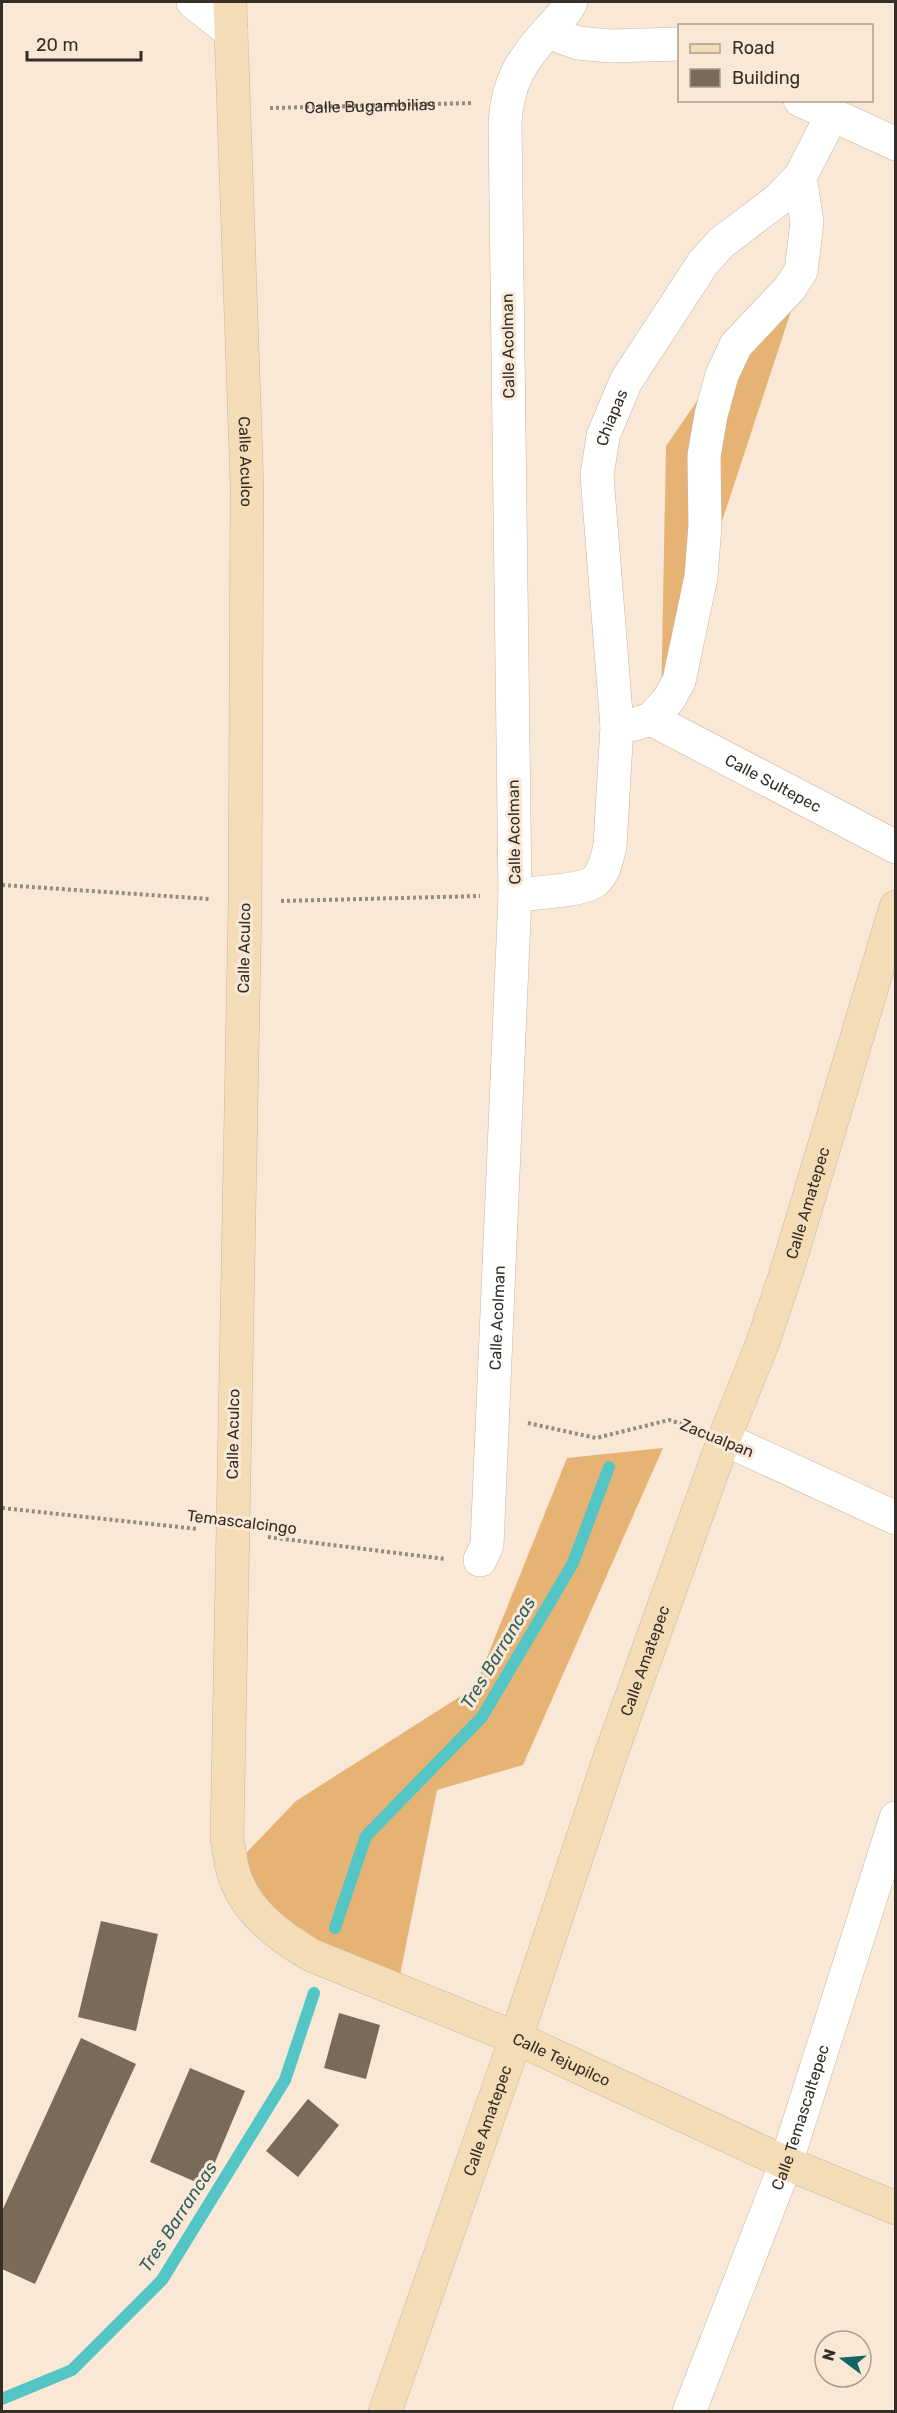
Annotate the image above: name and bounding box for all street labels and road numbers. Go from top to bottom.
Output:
street label: Calle Bugambilias [304,94,436,117]
street label: Calle Acolman [498,293,518,399]
street label: Chiapas [592,386,631,447]
street label: Calle Aculco [235,416,257,507]
street label: Calle Sultepec [722,750,825,816]
street label: Calle Acolman [504,779,524,885]
street label: Calle Aculco [234,902,254,994]
street label: Calle Amatepec [781,1144,833,1261]
street label: Calle Acolman [485,1265,509,1371]
street label: Calle Aculco [223,1388,243,1480]
street label: Zacualpan [677,1415,757,1461]
street label: Temascalcingo [186,1506,298,1538]
street label: Calle Amatepec [616,1603,673,1718]
street label: Calle Tejupilco [510,2028,613,2090]
street label: Calle Temascaltepec [767,2042,833,2193]
street label: Calle Amatepec [459,2062,515,2178]

